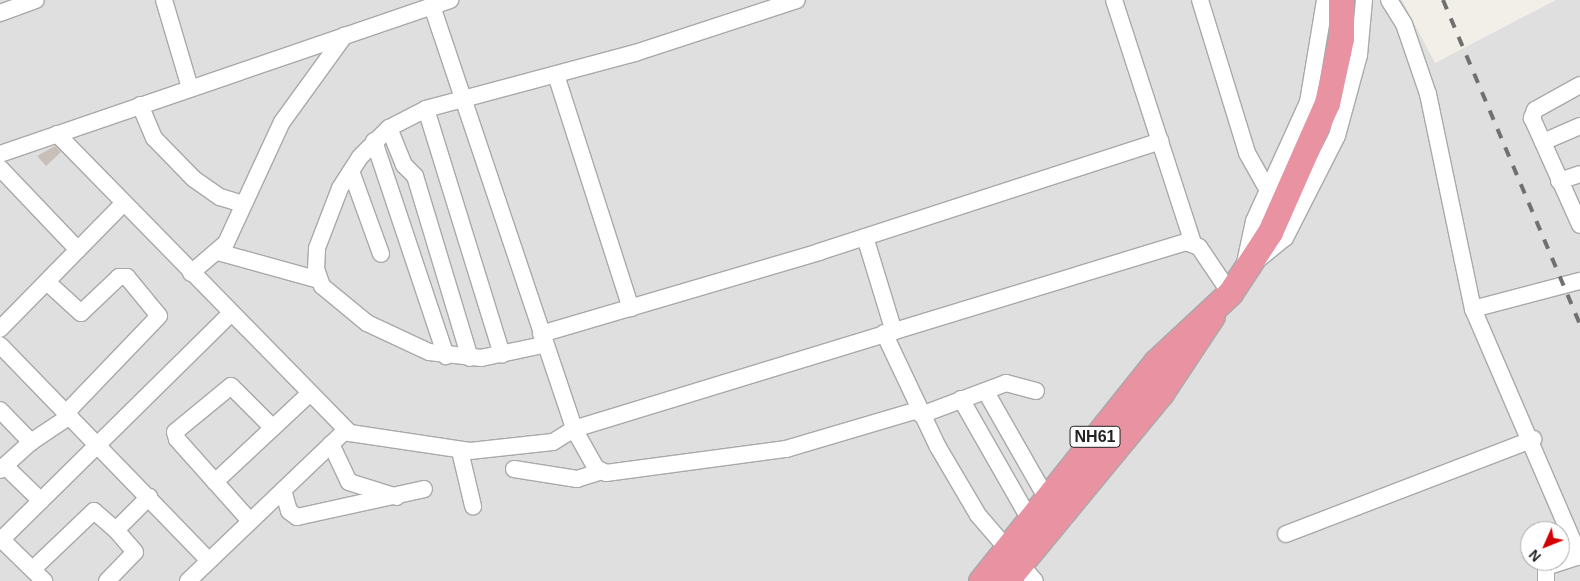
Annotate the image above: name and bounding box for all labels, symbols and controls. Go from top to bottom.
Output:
road number: NH61 [1069,424,1121,451]
north arrow [1520,521,1570,571]
text: N [1526,547,1544,565]

